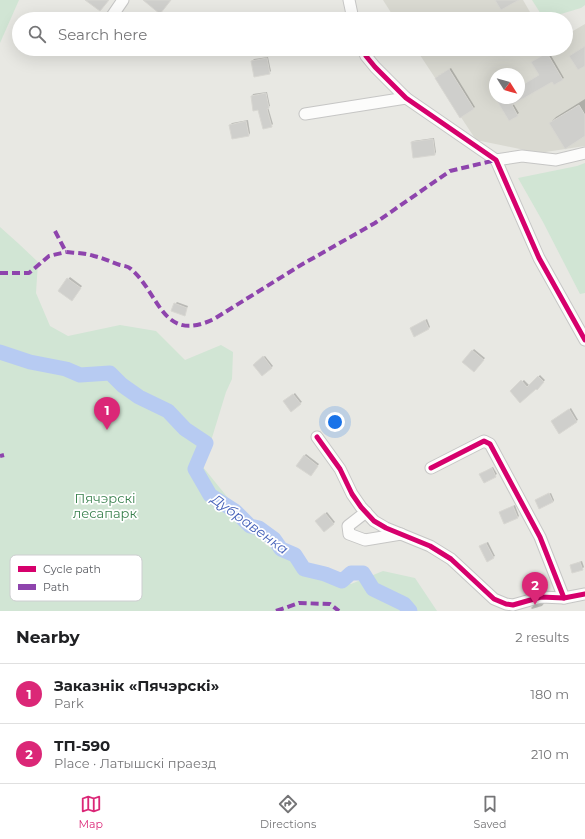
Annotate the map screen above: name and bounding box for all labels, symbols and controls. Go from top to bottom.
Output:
search box [12,12,573,56]
icon: search [26,23,48,45]
text: Search here [58,25,147,44]
north arrow [489,68,525,104]
pin: 1 [94,397,120,430]
your location [325,412,345,432]
water label: Дубравенка [206,489,292,558]
park label: Пячэрскі лесапарк [73,490,137,521]
legend [10,555,142,601]
text: Cycle path [43,562,101,576]
pin: 2 [522,572,548,605]
text: Path [43,580,69,594]
text: Nearby [16,627,80,647]
text: 2 results [515,629,569,645]
text: Заказнік «Пячэрскі» [54,676,219,695]
text: 1 [26,686,32,702]
text: 180 m [530,686,569,702]
text: Park [54,695,84,711]
text: ТП-590 [54,736,110,755]
text: 2 [25,746,33,762]
text: 210 m [531,746,569,762]
text: Place · Латышскі праезд [54,755,216,771]
tab: Map [79,793,103,831]
tab: Directions [260,793,316,831]
tab: Saved [473,793,506,831]

